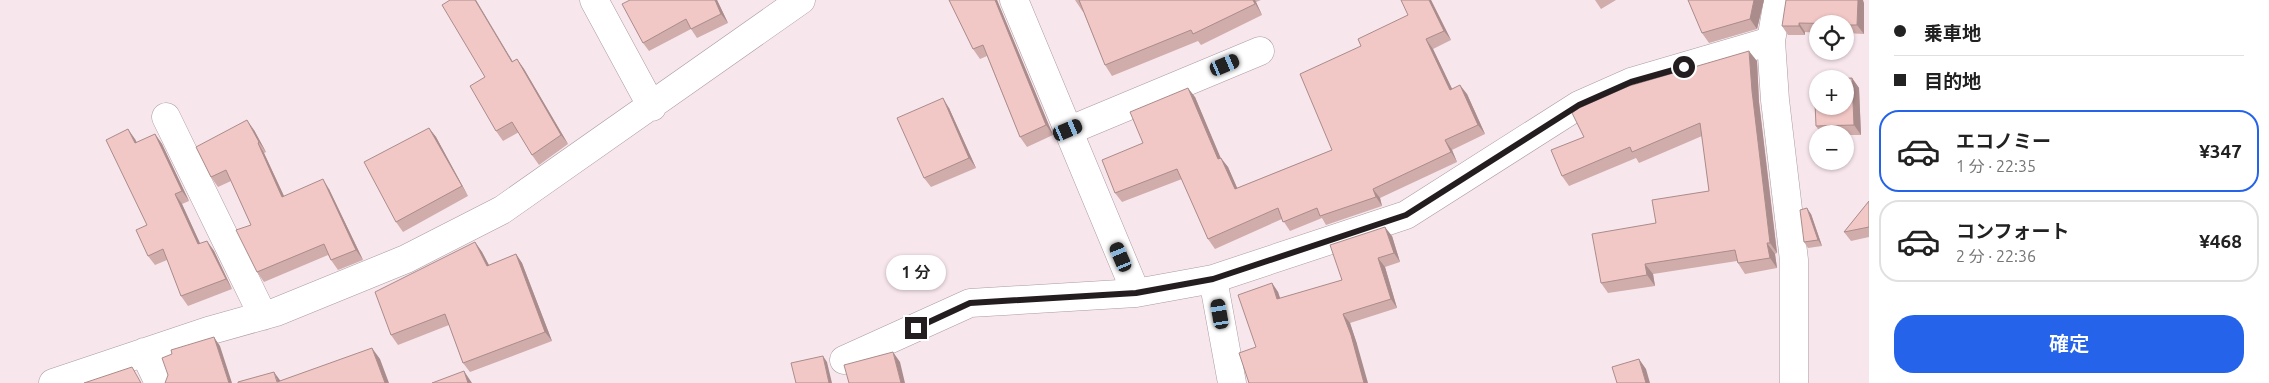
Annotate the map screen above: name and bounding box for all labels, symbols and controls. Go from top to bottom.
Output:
map controls [1809,15,1854,170]
button: locate [1809,15,1854,60]
text: 乗車地 [1924,22,1981,44]
car [1208,52,1241,78]
route start [1673,56,1695,78]
button: + [1809,70,1854,115]
text: 目的地 [1924,70,1981,92]
car [1051,117,1084,143]
button: − [1809,125,1854,170]
icon: car [1896,129,1941,174]
text: エコノミー [1956,130,2051,152]
text: ¥347 [2199,140,2242,162]
text: 1 分 · 22:35 [1956,157,2036,175]
icon: car [1896,219,1941,264]
text: コンフォート [1956,220,2069,242]
text: ¥468 [2199,230,2242,252]
car [1108,240,1133,274]
text: 2 分 · 22:36 [1956,247,2036,265]
callout: 1 分 [886,255,946,290]
text: 1 分 [902,263,930,281]
car [1210,298,1229,330]
button: 確定 [1894,315,2244,373]
route end [905,317,927,339]

